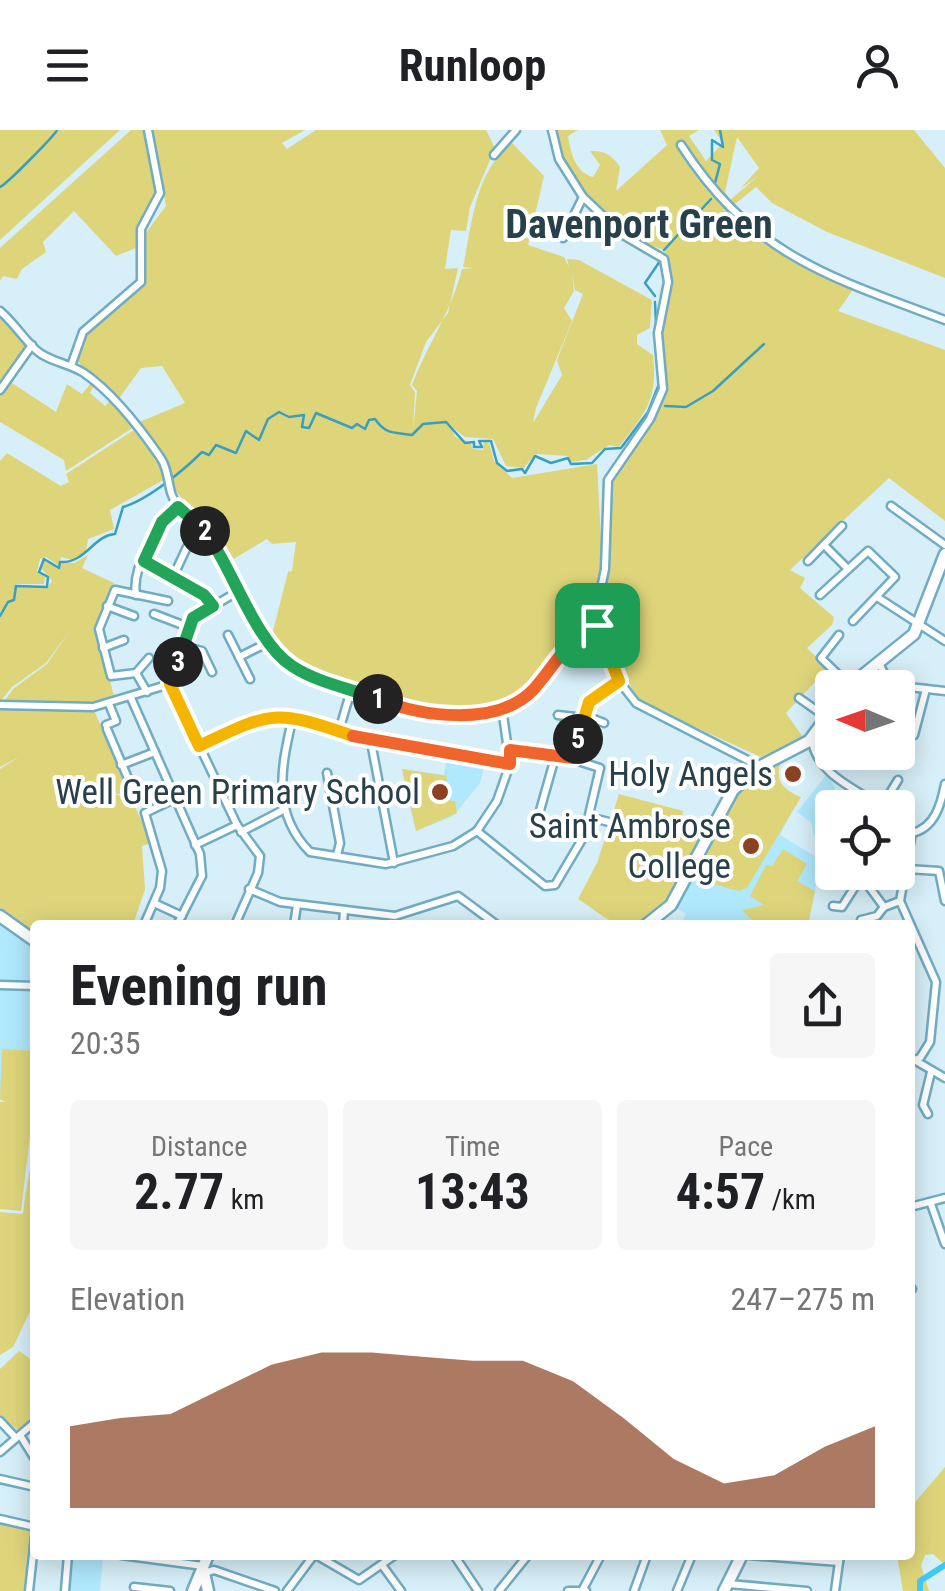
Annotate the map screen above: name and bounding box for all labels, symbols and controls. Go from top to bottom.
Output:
icon: menu [40,38,95,93]
icon: person [850,38,905,93]
text: Runloop [399,39,546,92]
district label: Davenport Green [505,201,773,248]
pin: 2 [180,506,230,556]
text: 2 [198,514,212,547]
pin [555,583,640,668]
icon: arrive [570,598,625,653]
pin: 3 [153,637,203,687]
text: 3 [171,645,185,678]
north arrow [815,670,915,770]
map controls [815,670,915,890]
pin: 1 [353,674,403,724]
text: 1 [371,682,385,715]
pin: 5 [553,714,603,764]
text: 5 [571,722,585,755]
place label: Holy Angels [608,754,773,795]
marker: Holy Angels [782,763,804,785]
place label: Well Green Primary School [55,772,420,813]
marker: Well Green Primary School [429,781,451,803]
button: locate [815,790,915,890]
place label: Saint Ambrose College [529,806,731,887]
marker: Saint Ambrose College [740,835,762,857]
button: share [770,953,875,1058]
text: Evening run [70,954,328,1018]
text: 20:35 [70,1024,141,1062]
text: Distance [151,1130,247,1163]
text: Time [445,1130,500,1163]
text: Pace [718,1130,773,1163]
text: 2.77 [134,1163,224,1221]
text: 13:43 [415,1163,530,1221]
text: 4:57 [676,1163,765,1221]
text: km [224,1183,264,1216]
text: /km [765,1183,816,1216]
text: Elevation [70,1280,185,1318]
text: 247–275 m [730,1280,875,1318]

